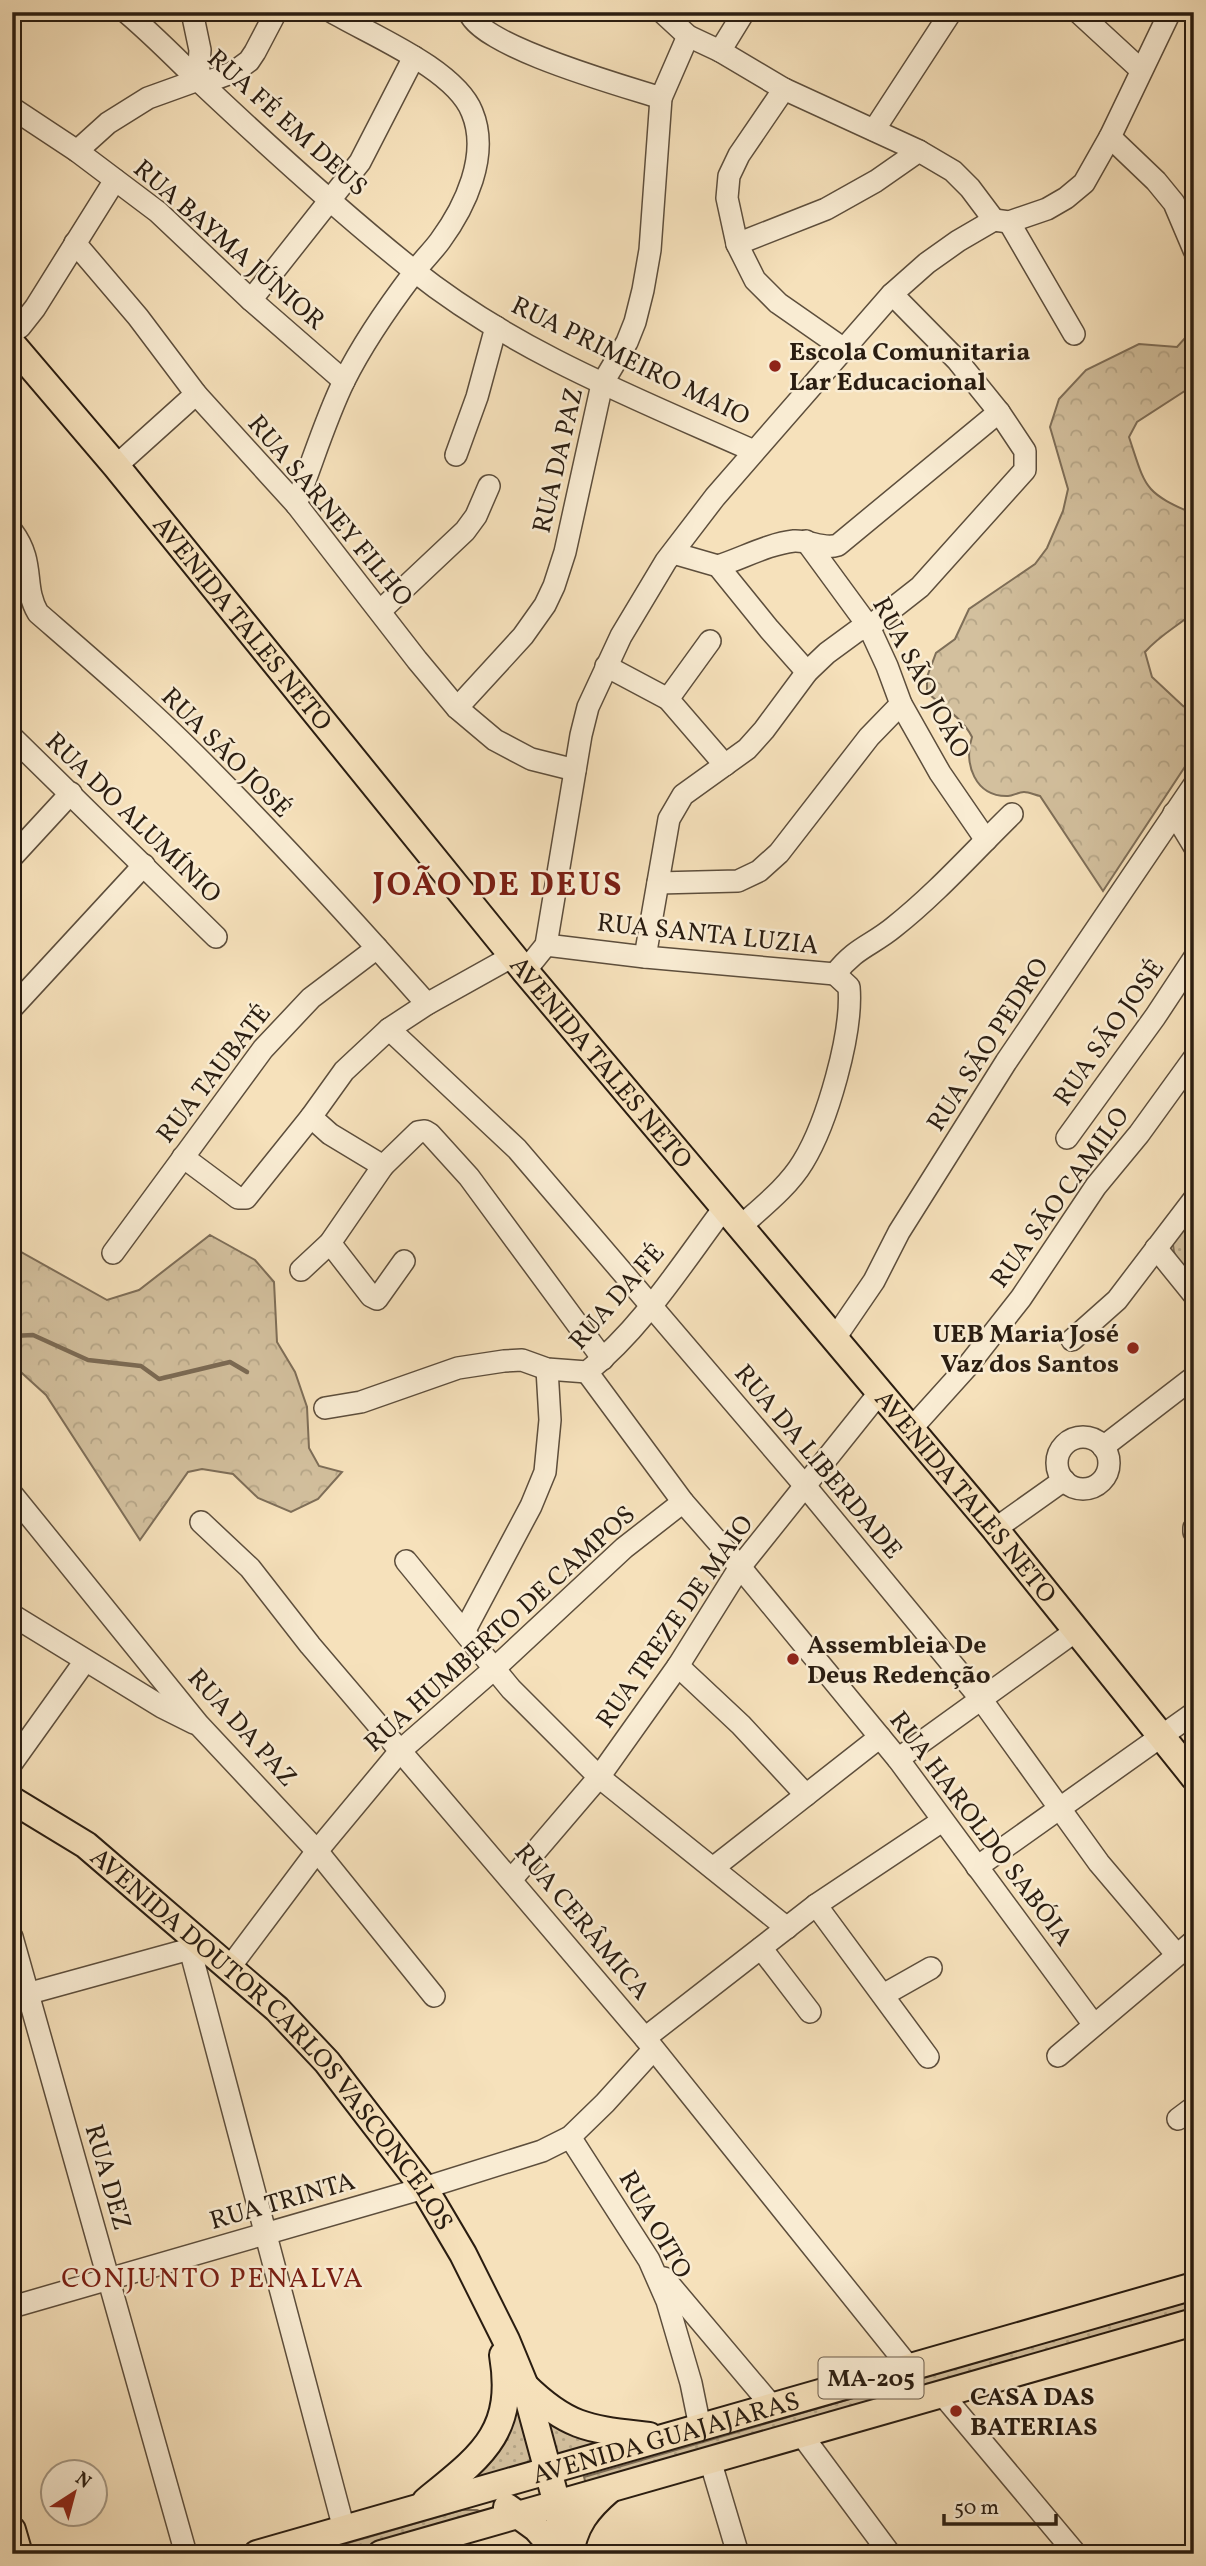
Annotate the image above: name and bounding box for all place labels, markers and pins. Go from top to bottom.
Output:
place label: Escola Comunitaria Lar Educacional [789,335,1030,401]
marker: Escola Comunitaria Lar Educacional [767,358,783,374]
place label: UEB Maria José Vaz dos Santos [932,1317,1119,1383]
marker: UEB Maria José Vaz dos Santos [1125,1340,1141,1356]
place label: Assembleia De Deus Redenção [807,1628,991,1694]
marker: Assembleia De Deus Redenção [785,1651,801,1667]
place label: CASA DAS BATERIAS [970,2380,1098,2446]
marker: CASA DAS BATERIAS [948,2403,964,2419]

